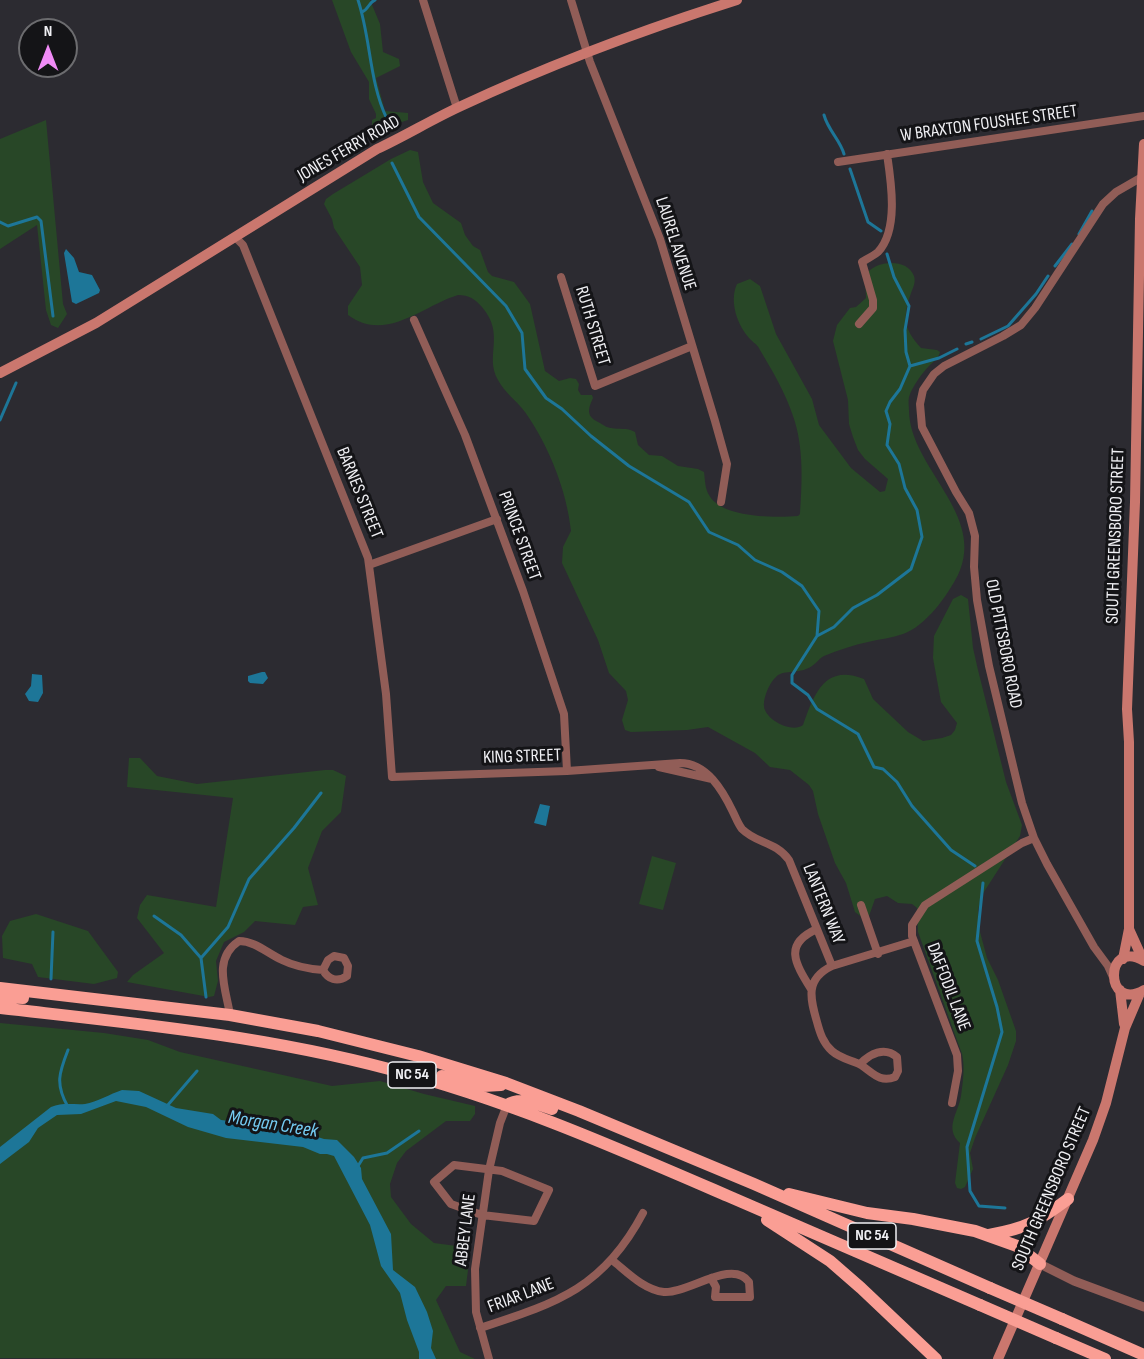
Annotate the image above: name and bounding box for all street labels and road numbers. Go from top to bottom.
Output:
street label: W BRAXTON FOUSHEE STREET [899,101,1079,147]
street label: JONES FERRY ROAD [294,111,404,187]
street label: LAUREL AVENUE [650,195,700,293]
street label: RUTH STREET [570,284,614,368]
street label: BARNES STREET [331,444,387,542]
street label: SOUTH GREENSBORO STREET [1102,448,1130,624]
street label: PRINCE STREET [493,489,545,583]
street label: OLD PITTSBORO ROAD [980,578,1026,710]
street label: KING STREET [483,745,561,769]
street label: LANTERN WAY [797,861,849,947]
street label: DAFFODIL LANE [921,940,975,1034]
road number: NC 54 [388,1062,436,1088]
street label: SOUTH GREENSBORO STREET [1008,1104,1096,1274]
street label: ABBEY LANE [451,1193,481,1267]
road number: NC 54 [848,1223,896,1249]
street label: FRIAR LANE [485,1274,557,1318]

